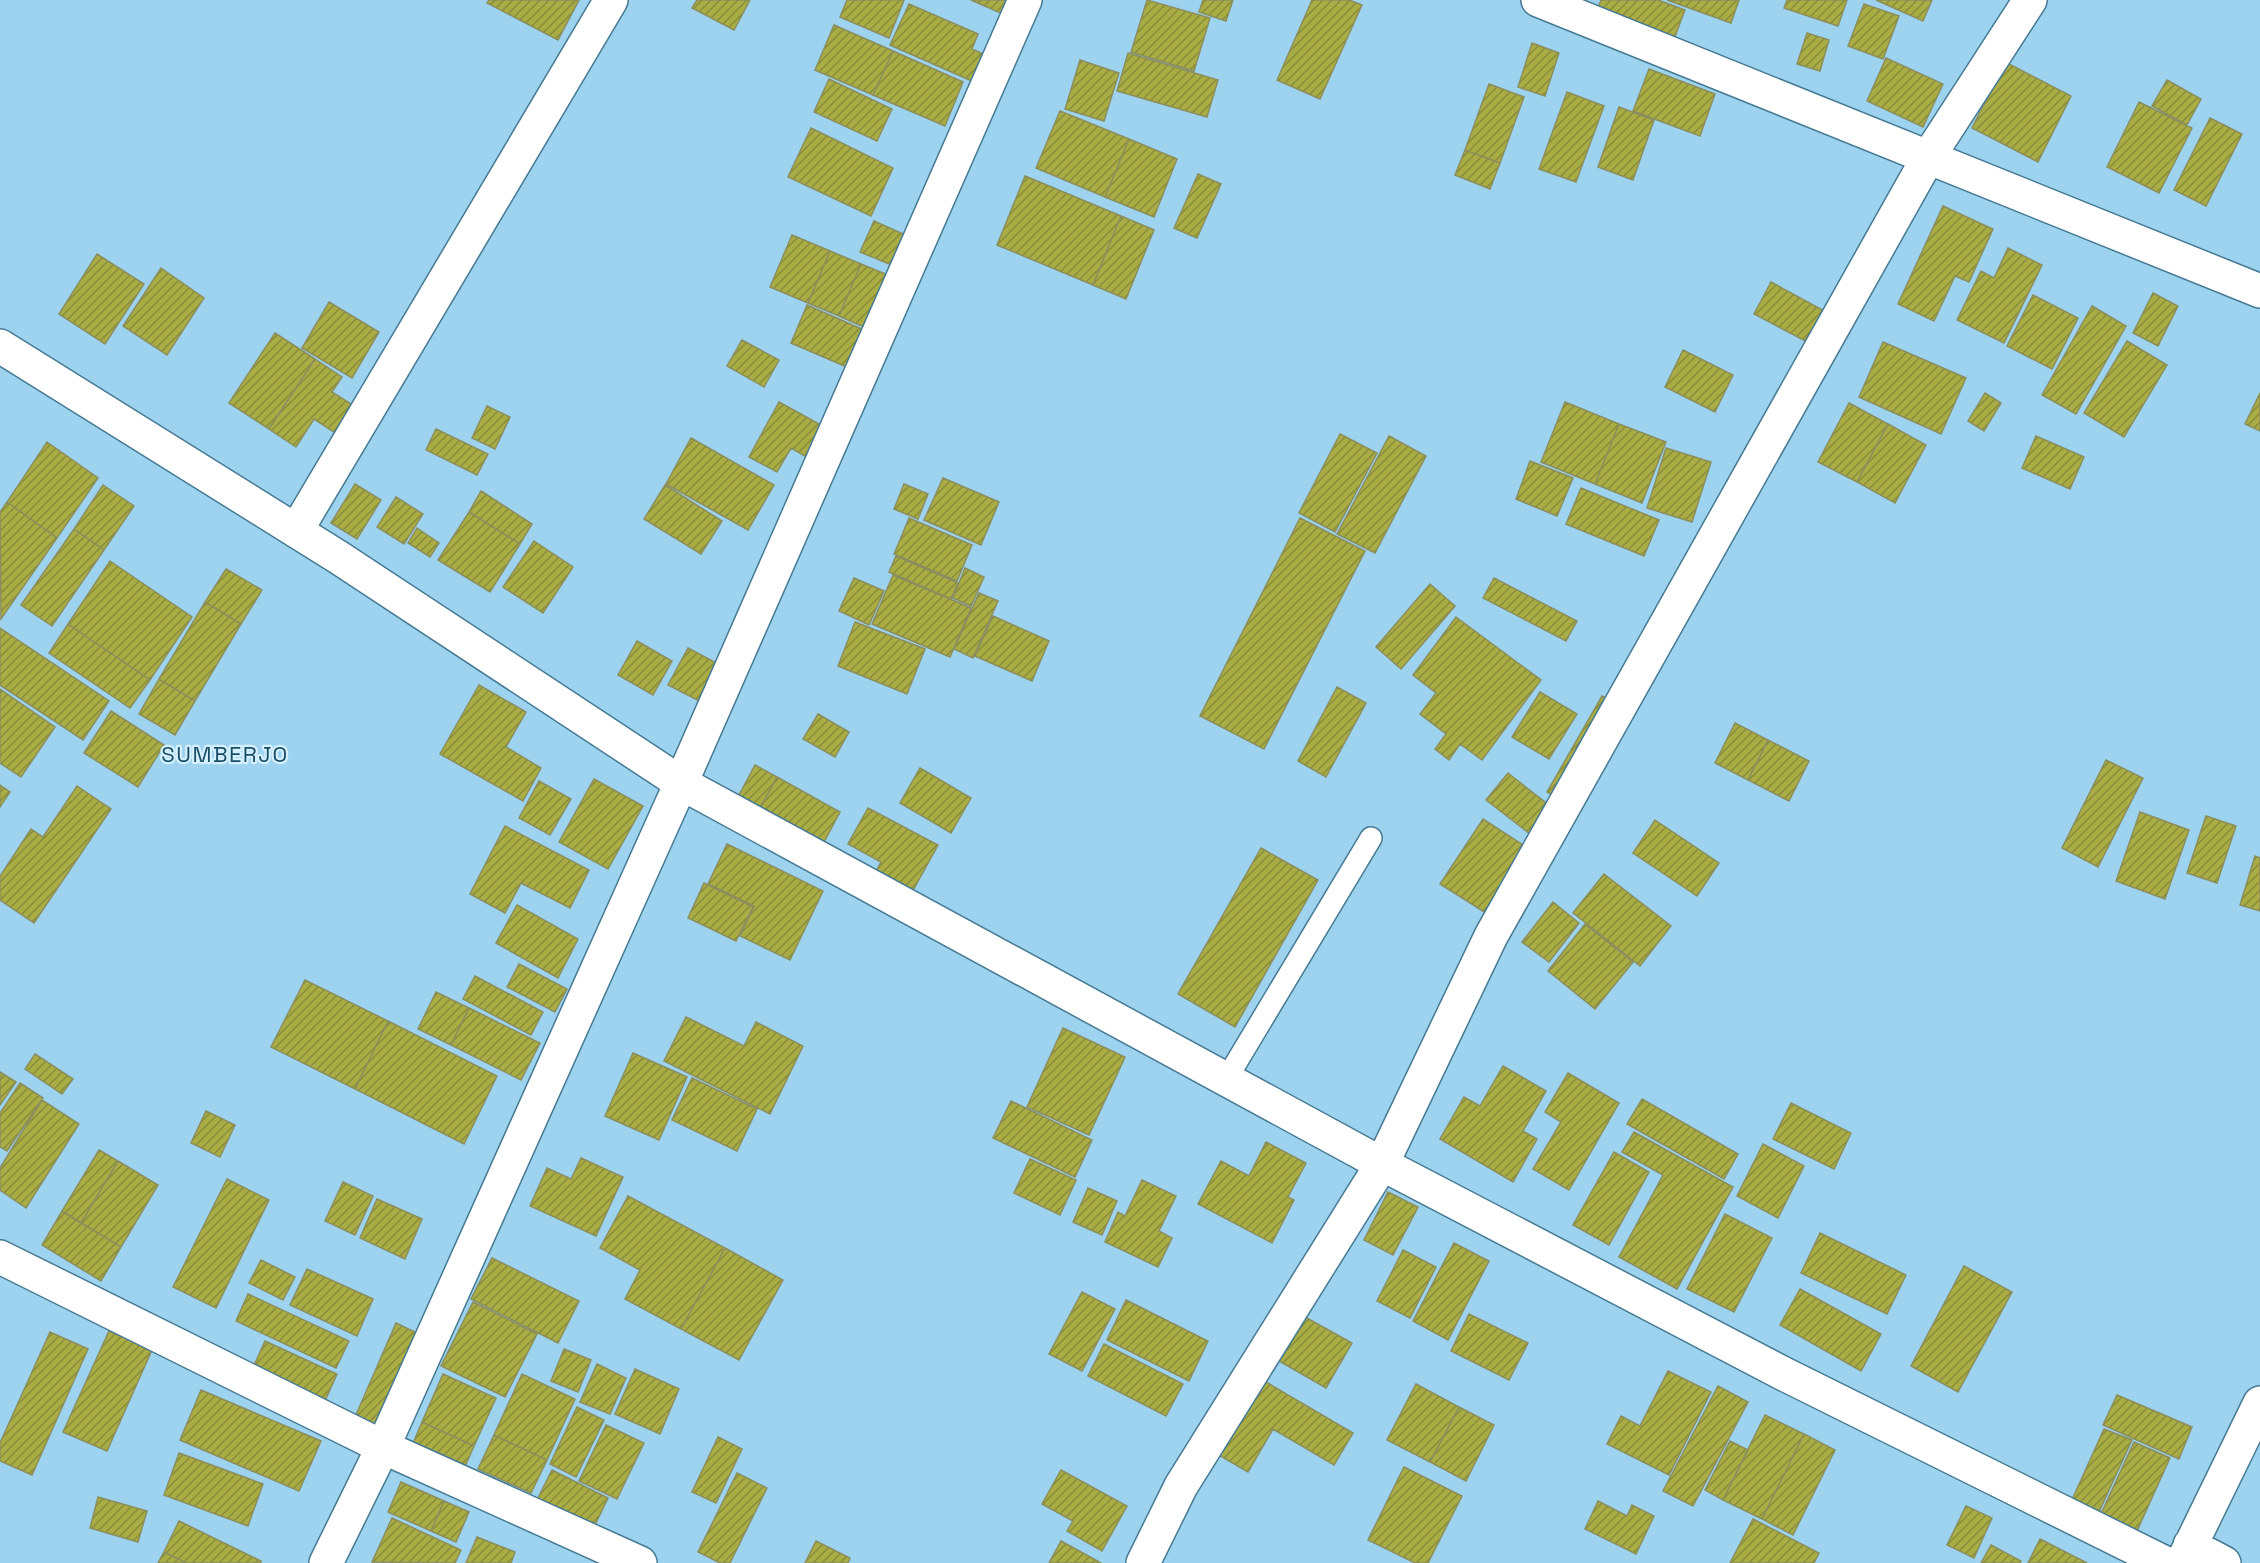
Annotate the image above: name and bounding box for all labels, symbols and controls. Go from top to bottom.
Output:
district label: SUMBERJO [161,740,289,768]

